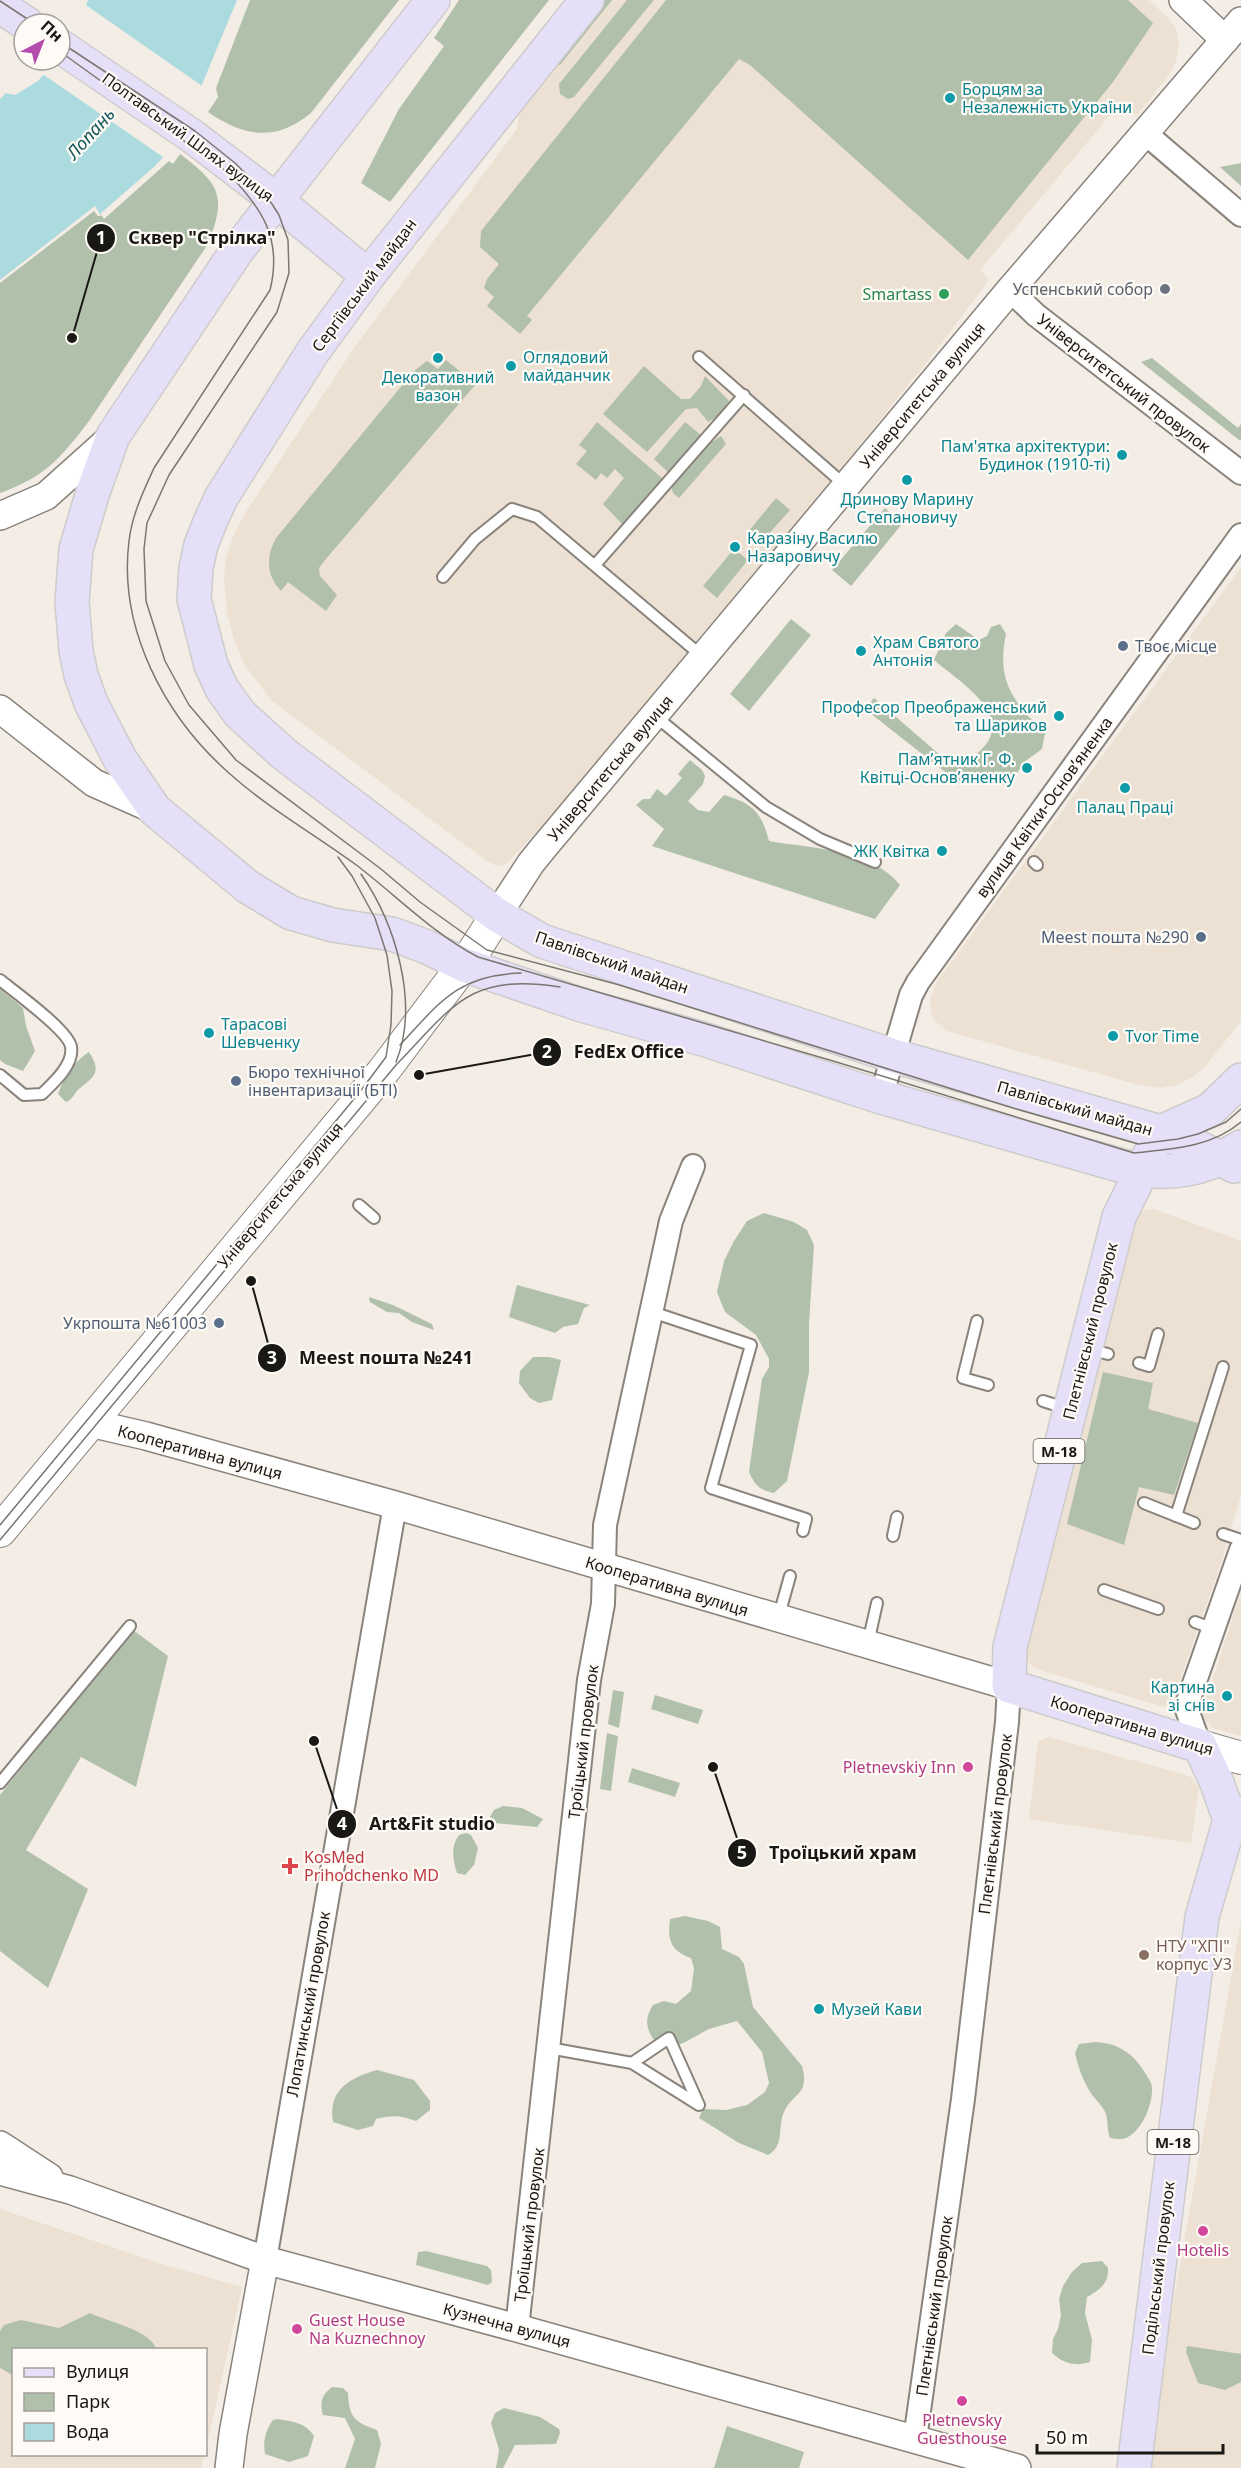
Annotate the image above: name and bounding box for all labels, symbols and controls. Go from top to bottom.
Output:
north arrow [12,12,72,72]
text: Пн [36,15,68,47]
street label: Полтавський Шлях вулиця [98,67,278,207]
place label: Борцям за Незалежність України [962,78,1132,118]
marker: Борцям за Незалежність України [943,91,957,105]
water label: Лопань [60,102,120,165]
street label: Сергіївський майдан [307,214,421,356]
callout: Сквер "Стрілка" [86,220,288,256]
text: 1 [96,225,106,249]
text: Сквер "Стрілка" [128,225,276,249]
place label: Успенський собор [1013,278,1153,300]
marker: Успенський собор [1158,282,1172,296]
place label: Smartass [863,283,932,305]
marker: Smartass [937,287,951,301]
street label: Університетський провулок [1033,308,1215,458]
street label: Університетська вулиця [854,317,990,473]
place label: Оглядовий майданчик [523,346,611,386]
marker: Декоративний вазон [431,351,445,365]
marker: Оглядовий майданчик [504,359,518,373]
place label: Декоративний вазон [382,366,494,406]
place label: Пам'ятка архітектури: Будинок (1910-ті) [941,435,1110,475]
marker: Пам'ятка архітектури: Будинок (1910-ті) [1115,448,1129,462]
marker: Дринову Марину Степановичу [900,473,914,487]
place label: Дринову Марину Степановичу [841,488,974,528]
place label: Каразіну Василю Назаровичу [747,527,878,567]
marker: Каразіну Василю Назаровичу [728,540,742,554]
place label: Храм Святого Антонія [873,631,979,671]
place label: Твоє місце [1135,635,1217,657]
marker: Твоє місце [1116,639,1130,653]
marker: Храм Святого Антонія [854,644,868,658]
street label: Університетська вулиця [542,690,678,846]
place label: Професор Преображенський та Шариков [821,696,1047,736]
marker: Професор Преображенський та Шариков [1052,709,1066,723]
street label: вулиця Квітки-Основ’яненка [971,712,1117,902]
place label: Пам’ятник Г. Ф. Квітці-Основ’яненку [860,748,1016,788]
marker: Пам’ятник Г. Ф. Квітці-Основ’яненку [1020,761,1034,775]
marker: Палац Праці [1118,781,1132,795]
place label: Палац Праці [1076,796,1174,818]
place label: ЖК Квітка [854,840,930,862]
marker: ЖК Квітка [935,844,949,858]
street label: Павлівський майдан [532,925,692,999]
place label: Meest пошта №290 [1041,926,1189,948]
marker: Meest пошта №290 [1194,930,1208,944]
place label: Тарасові Шевченку [221,1013,301,1053]
place label: Tvor Time [1125,1025,1199,1047]
marker: Тарасові Шевченку [202,1026,216,1040]
marker: Tvor Time [1106,1029,1120,1043]
callout: FedEx Office [532,1034,696,1070]
text: 2 [542,1039,552,1063]
text: FedEx Office [574,1039,684,1063]
place label: Бюро технічної інвентаризації (БТІ) [248,1061,398,1101]
marker: Бюро технічної інвентаризації (БТІ) [229,1074,243,1088]
street label: Павлівський майдан [995,1075,1155,1141]
street label: Університетська вулиця [212,1117,348,1273]
street label: Плетнівський провулок [1057,1240,1123,1422]
place label: Укрпошта №61003 [63,1312,207,1334]
marker: Укрпошта №61003 [212,1316,226,1330]
callout: Meest пошта №241 [257,1340,485,1376]
text: 3 [267,1345,277,1369]
text: Meest пошта №241 [299,1345,473,1369]
street label: Кооперативна вулиця [115,1419,285,1485]
road number: М-18 [1034,1439,1084,1463]
street label: Кооперативна вулиця [583,1551,751,1621]
street label: Троїцький провулок [563,1663,603,1820]
place label: Картина зі снів [1151,1676,1215,1716]
marker: Картина зі снів [1220,1689,1234,1703]
street label: Кооперативна вулиця [1048,1690,1216,1760]
street label: Плетнівський провулок [973,1732,1017,1916]
place label: Pletnevskiy Inn [843,1756,956,1778]
marker: Pletnevskiy Inn [961,1760,975,1774]
callout: Art&Fit studio [327,1806,507,1842]
text: 4 [337,1811,347,1835]
text: Art&Fit studio [369,1811,495,1835]
callout: Троїцький храм [727,1835,929,1871]
text: 5 [737,1840,747,1864]
text: Троїцький храм [769,1840,917,1864]
place label: KosMed Prihodchenko MD [304,1846,439,1886]
marker: KosMed Prihodchenko MD [281,1857,299,1875]
street label: Лопатинський провулок [281,1909,335,2098]
place label: НТУ "ХПІ" корпус У3 [1156,1935,1232,1975]
marker: НТУ "ХПІ" корпус У3 [1137,1948,1151,1962]
place label: Музей Кави [831,1998,922,2020]
marker: Музей Кави [812,2002,826,2016]
road number: М-18 [1148,2130,1198,2154]
street label: Троїцький провулок [509,2146,549,2303]
street label: Подільський провулок [1136,2179,1180,2356]
street label: Плетнівський провулок [910,2214,958,2398]
marker: Hotelis [1196,2224,1210,2238]
place label: Hotelis [1177,2239,1229,2261]
street label: Кузнечна вулиця [441,2297,573,2353]
place label: Guest House Na Kuznechnoy [309,2309,426,2349]
marker: Guest House Na Kuznechnoy [290,2322,304,2336]
legend [12,2348,207,2456]
text: Вулиця [66,2359,129,2383]
text: Парк [66,2389,110,2413]
marker: Pletnevsky Guesthouse [955,2394,969,2408]
place label: Pletnevsky Guesthouse [917,2409,1007,2449]
scale bar [1037,2417,1223,2455]
text: Вода [66,2419,109,2443]
text: 50 m [1046,2425,1088,2449]

